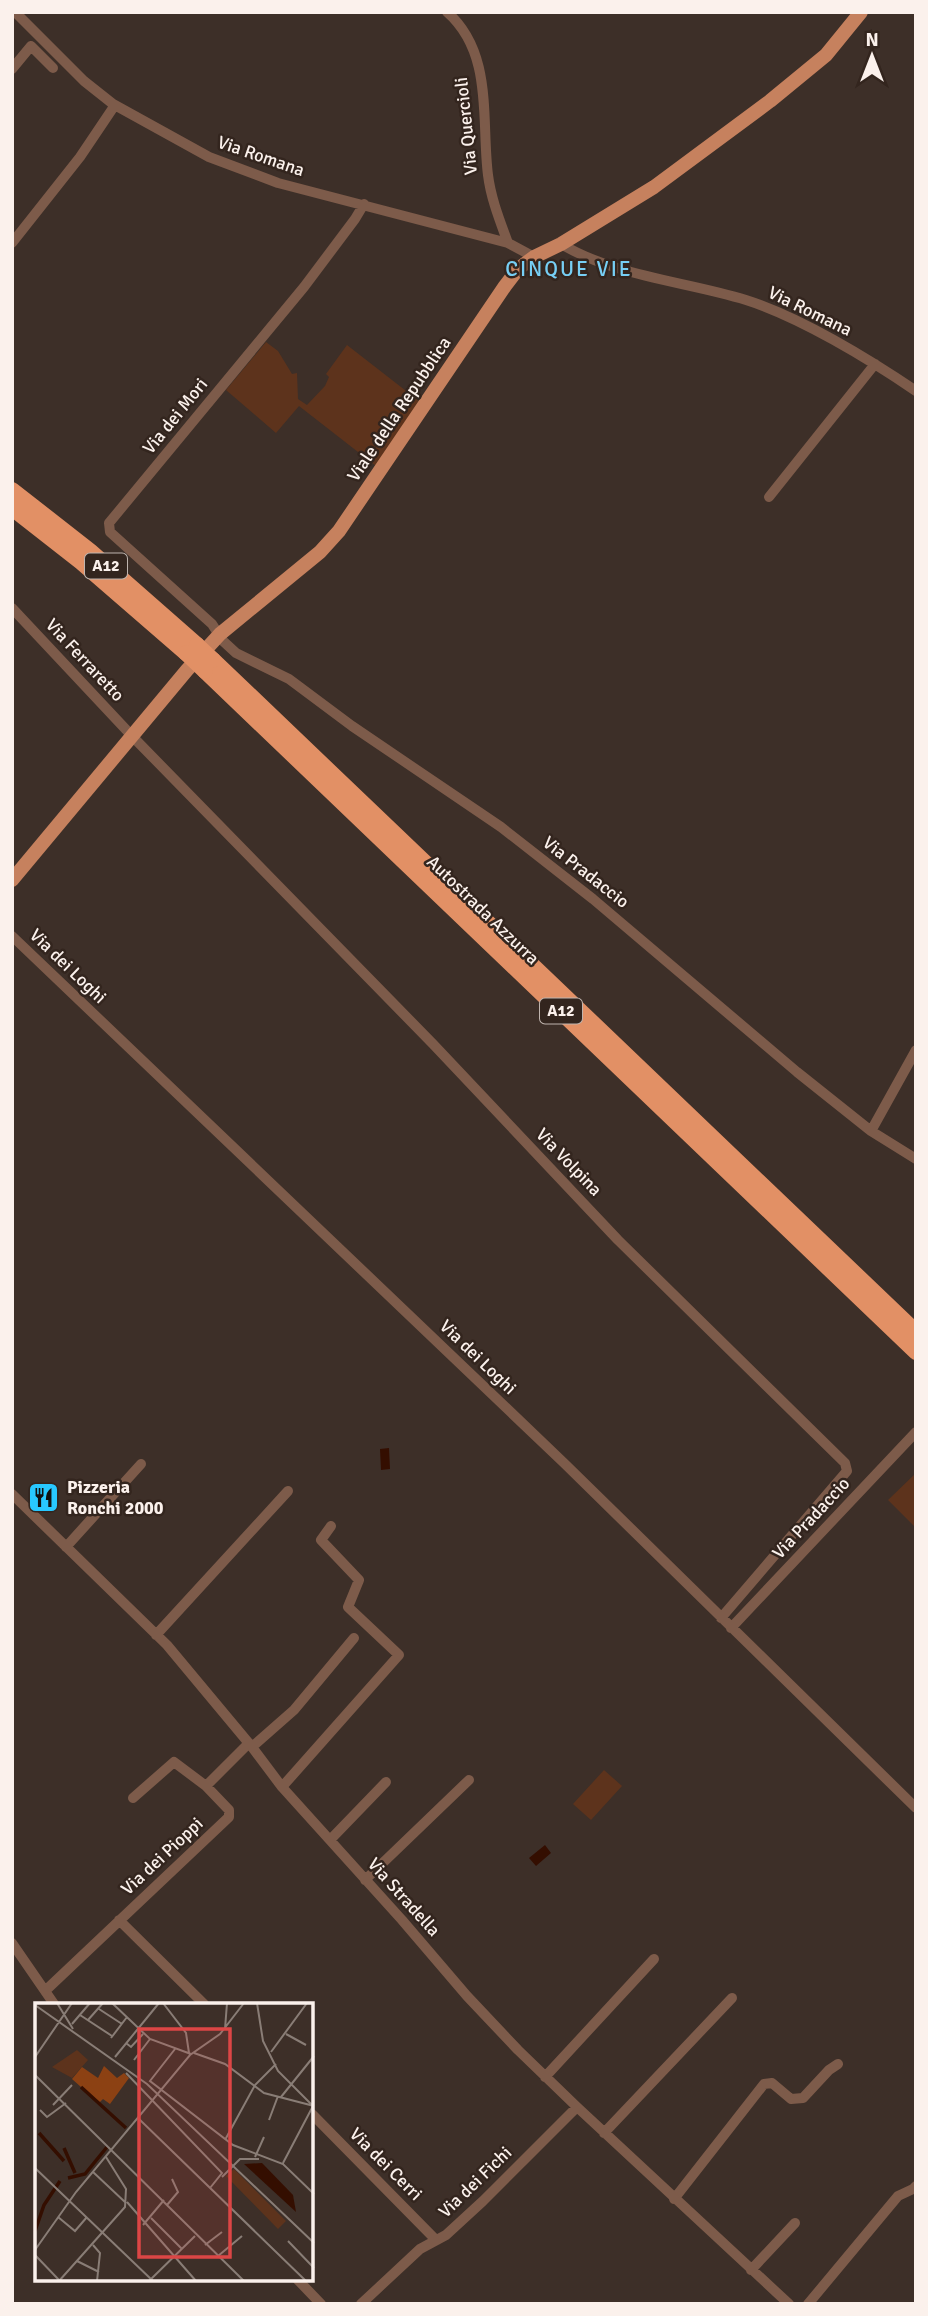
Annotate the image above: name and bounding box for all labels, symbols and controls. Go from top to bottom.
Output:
north arrow [837,21,907,91]
text: N [865,28,879,52]
street label: Via Quercioli [450,76,482,176]
street label: Via Romana [215,131,307,181]
district label: CINQUE VIE [505,256,633,282]
street label: Via Romana [764,281,856,341]
street label: Viale della Repubblica [342,332,456,486]
street label: Via dei Mori [138,374,212,458]
road number: A12 [85,554,127,579]
street label: Via Ferraretto [41,614,129,706]
street label: Via Pradaccio [538,831,634,913]
street label: Autostrada Azzurra [422,851,544,969]
street label: Via dei Loghi [25,924,111,1008]
road number: A12 [540,998,582,1023]
street label: Via Volpina [531,1124,607,1200]
street label: Via dei Loghi [435,1315,521,1399]
street label: Via Pradaccio [768,1473,854,1563]
place label: Pizzeria Ronchi 2000 [67,1476,164,1519]
restaurant icon: Pizzeria Ronchi 2000 [27,1480,61,1514]
street label: Via dei Pioppi [116,1812,208,1900]
street label: Via Stradella [363,1853,445,1941]
inset map [35,2003,313,2281]
street label: Via dei Cerri [345,2123,427,2205]
street label: Via dei Fichi [434,2142,516,2222]

